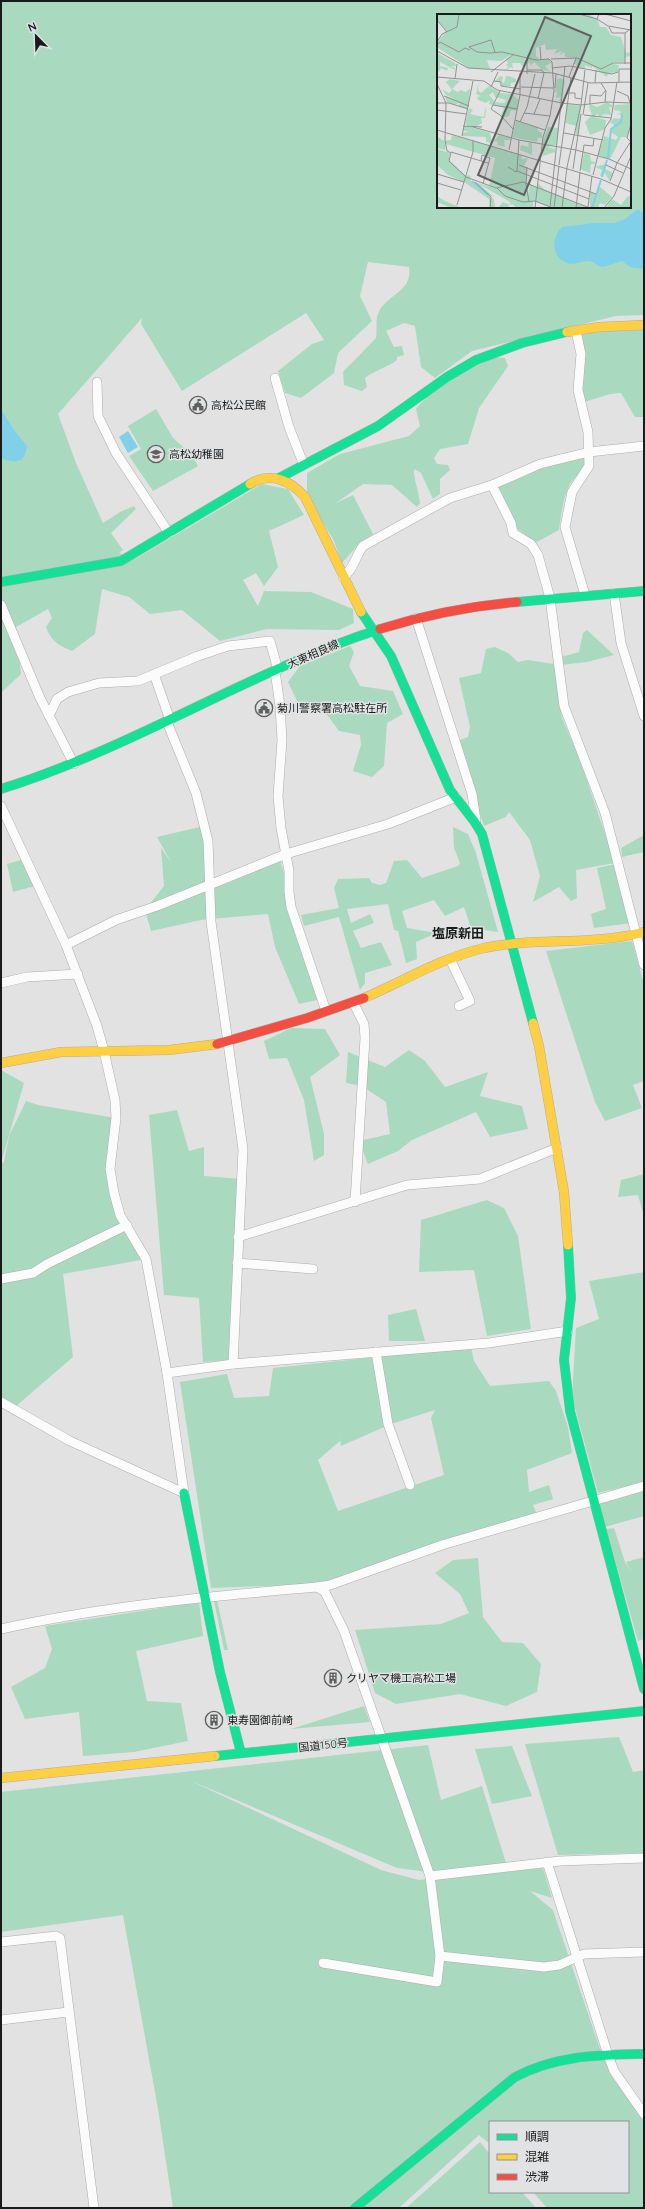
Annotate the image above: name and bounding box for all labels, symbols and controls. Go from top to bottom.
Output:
inset map [437,14,631,208]
north arrow [16,16,56,56]
text: N [26,19,39,35]
public building icon: 高松公民館 [188,395,208,415]
place label: 高松公民館 [211,398,266,412]
school or university icon: 高松幼稚園 [146,444,166,464]
place label: 高松幼稚園 [169,447,224,461]
street label: 大東相良線 [285,636,341,672]
public building icon: 菊川警察署高松駐在所 [254,698,274,718]
place label: 菊川警察署高松駐在所 [277,701,388,715]
district label: 塩原新田 [432,925,484,941]
building icon: クリヤマ機工高松工場 [323,1668,343,1688]
place label: クリヤマ機工高松工場 [346,1671,456,1685]
building icon: 東寿園御前崎 [204,1710,224,1730]
place label: 東寿園御前崎 [227,1713,293,1727]
street label: 国道150号 [298,1735,348,1755]
legend [489,2121,629,2193]
text: 順調 [525,2129,549,2144]
text: 混雑 [525,2149,549,2164]
text: 渋滞 [525,2169,549,2184]

